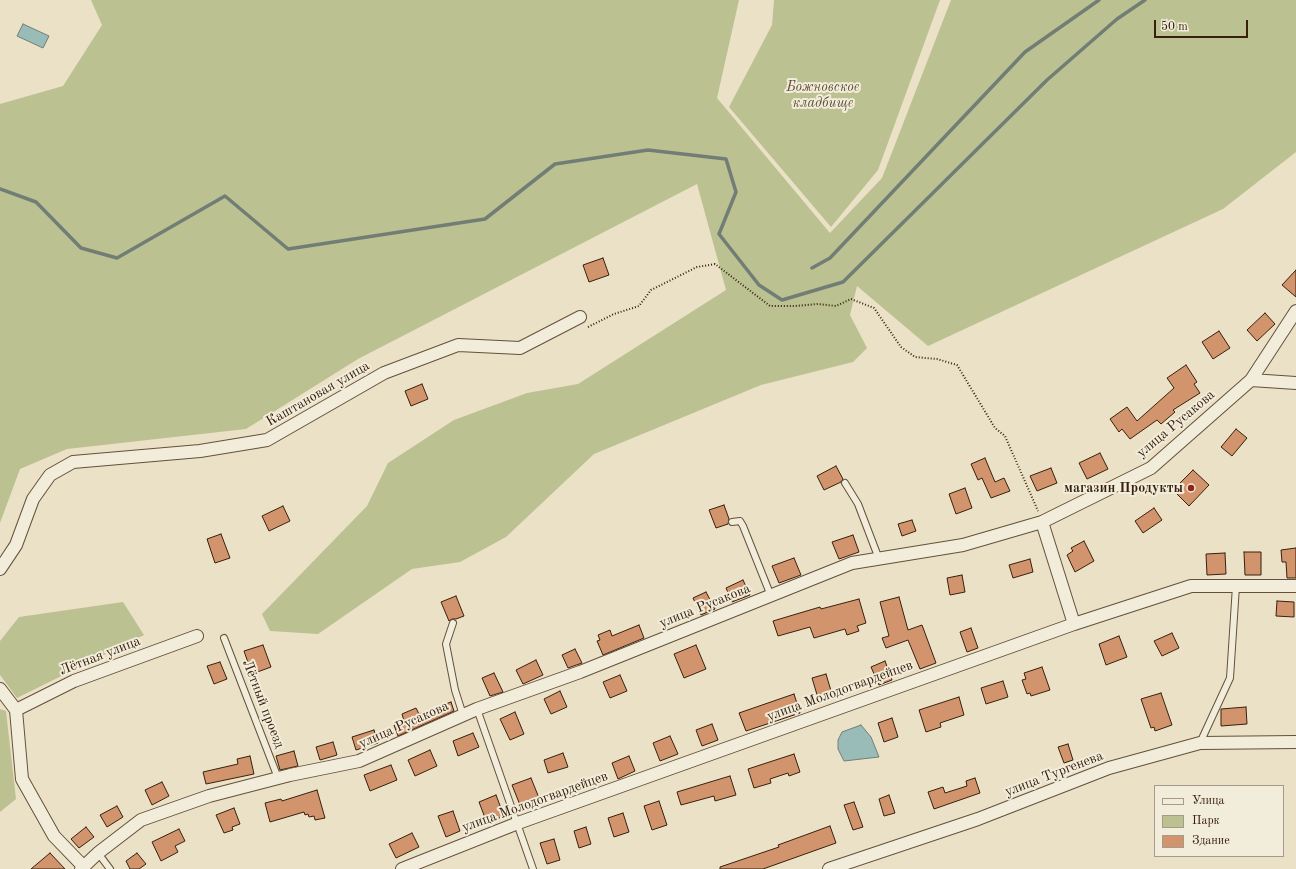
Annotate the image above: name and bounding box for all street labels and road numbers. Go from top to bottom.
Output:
street label: Каштановая улица [263,358,373,430]
street label: улица Русакова [1134,387,1218,461]
street label: улица Русакова [657,580,753,632]
street label: Лётная улица [57,633,143,679]
street label: Лётный проезд [238,657,288,751]
street label: улица Молодогвардейцев [765,657,915,725]
street label: улица Русакова [356,698,452,752]
street label: улица Тургенева [1002,748,1106,800]
street label: улица Молодогвардейцев [460,768,610,836]

